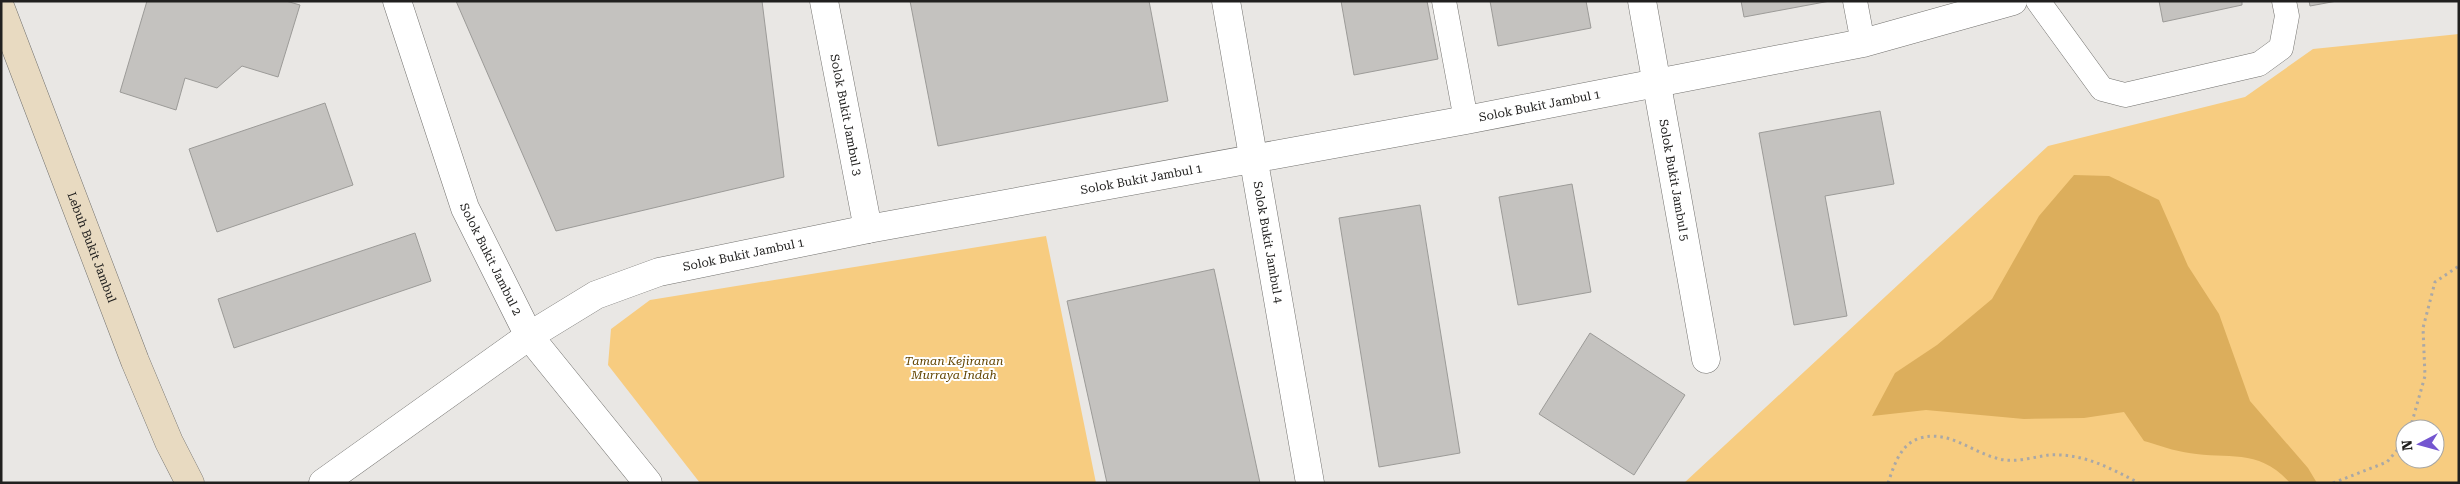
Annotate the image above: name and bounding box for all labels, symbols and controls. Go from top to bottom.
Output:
street label: Solok Bukit Jambul 3 [827,53,865,177]
street label: Solok Bukit Jambul 1 [1478,87,1602,124]
street label: Solok Bukit Jambul 5 [1656,118,1692,243]
street label: Solok Bukit Jambul 1 [1079,161,1204,197]
street label: Solok Bukit Jambul 4 [1251,180,1286,305]
street label: Lebuh Bukit Jambul [64,190,119,305]
street label: Solok Bukit Jambul 2 [457,201,525,318]
street label: Solok Bukit Jambul 1 [682,235,806,274]
park label: Taman Kejiranan Murraya Indah [905,354,1003,382]
north arrow [2395,419,2445,469]
text: N [2399,439,2416,452]

